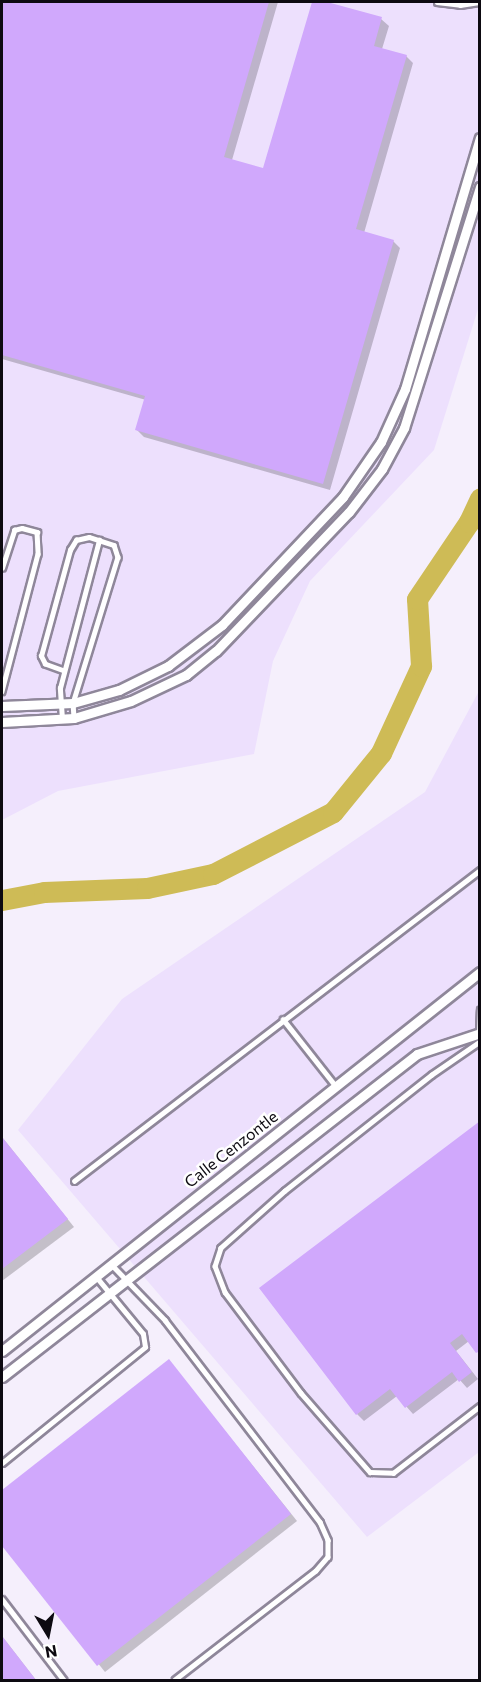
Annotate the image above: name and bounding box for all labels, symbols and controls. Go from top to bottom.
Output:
street label: Calle Cenzontle [180,1107,282,1191]
north arrow [18,1604,78,1664]
text: N [44,1642,59,1663]

